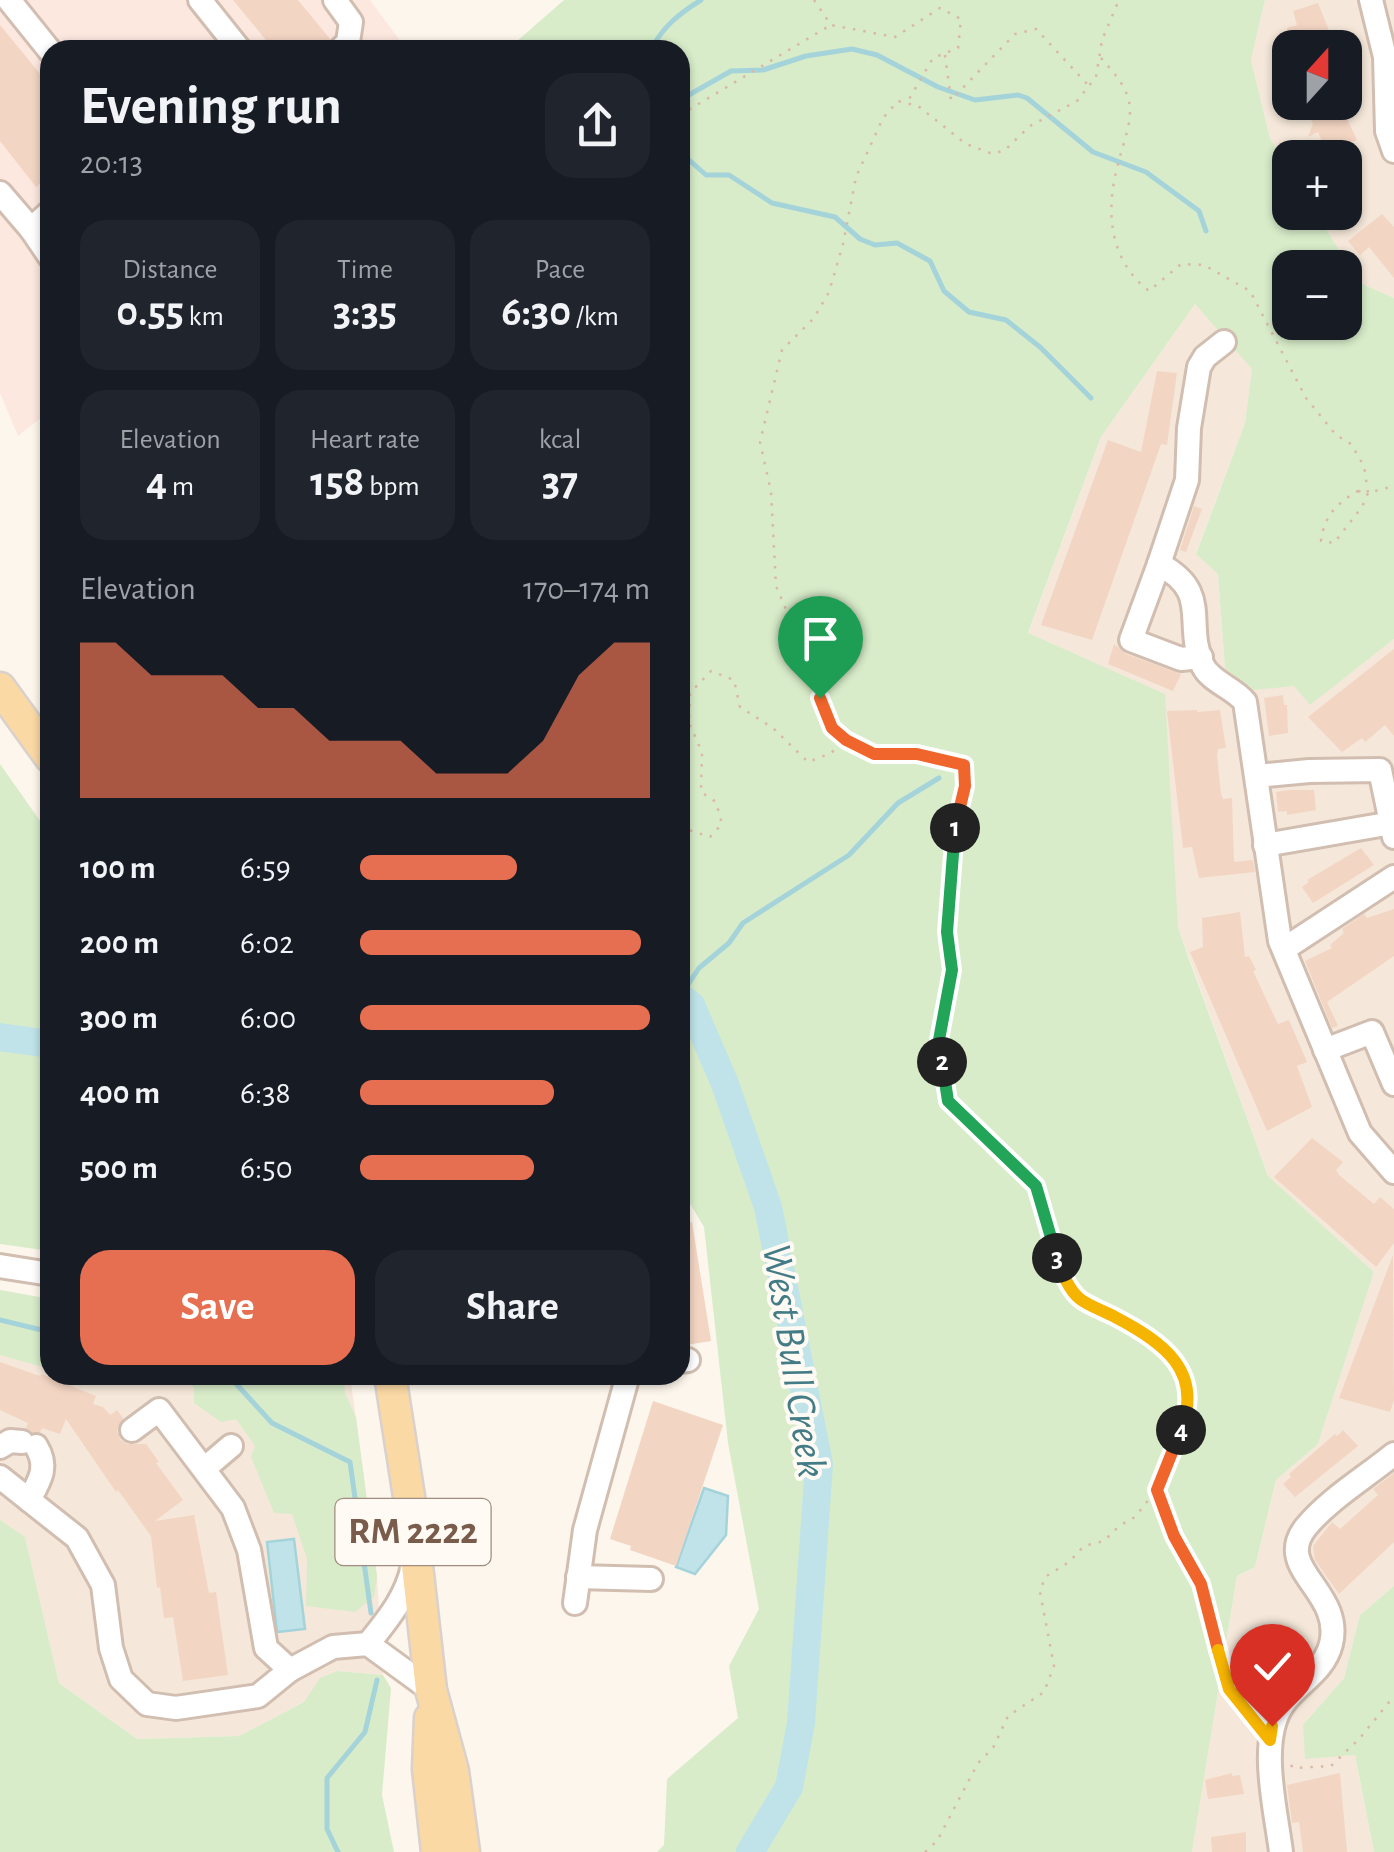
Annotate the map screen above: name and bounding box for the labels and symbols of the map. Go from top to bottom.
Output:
north arrow [1272,30,1362,120]
pin [778,596,863,699]
pin: 1 [930,803,980,853]
pin: 2 [917,1037,967,1087]
pin: 3 [1032,1233,1082,1283]
water label: West Bull Creek [755,1241,833,1481]
pin: 4 [1156,1405,1206,1455]
road number: RM 2222 [336,1499,490,1565]
pin [1230,1624,1315,1727]

